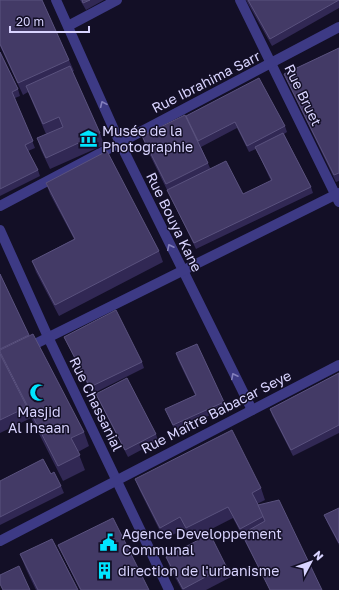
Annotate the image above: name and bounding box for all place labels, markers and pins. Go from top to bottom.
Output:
place label: Musée de la Photographie [102,122,193,155]
museum icon: Musée de la Photographie [79,129,99,149]
mosque icon: Masjid Al Ihsaan [29,382,49,402]
place label: Masjid Al Ihsaan [8,403,70,436]
place label: Agence Developpement Communal [122,525,282,558]
public building icon: Agence Developpement Communal [99,532,119,552]
building icon: direction de l'urbanisme [95,561,115,581]
place label: direction de l'urbanisme [118,562,279,579]

